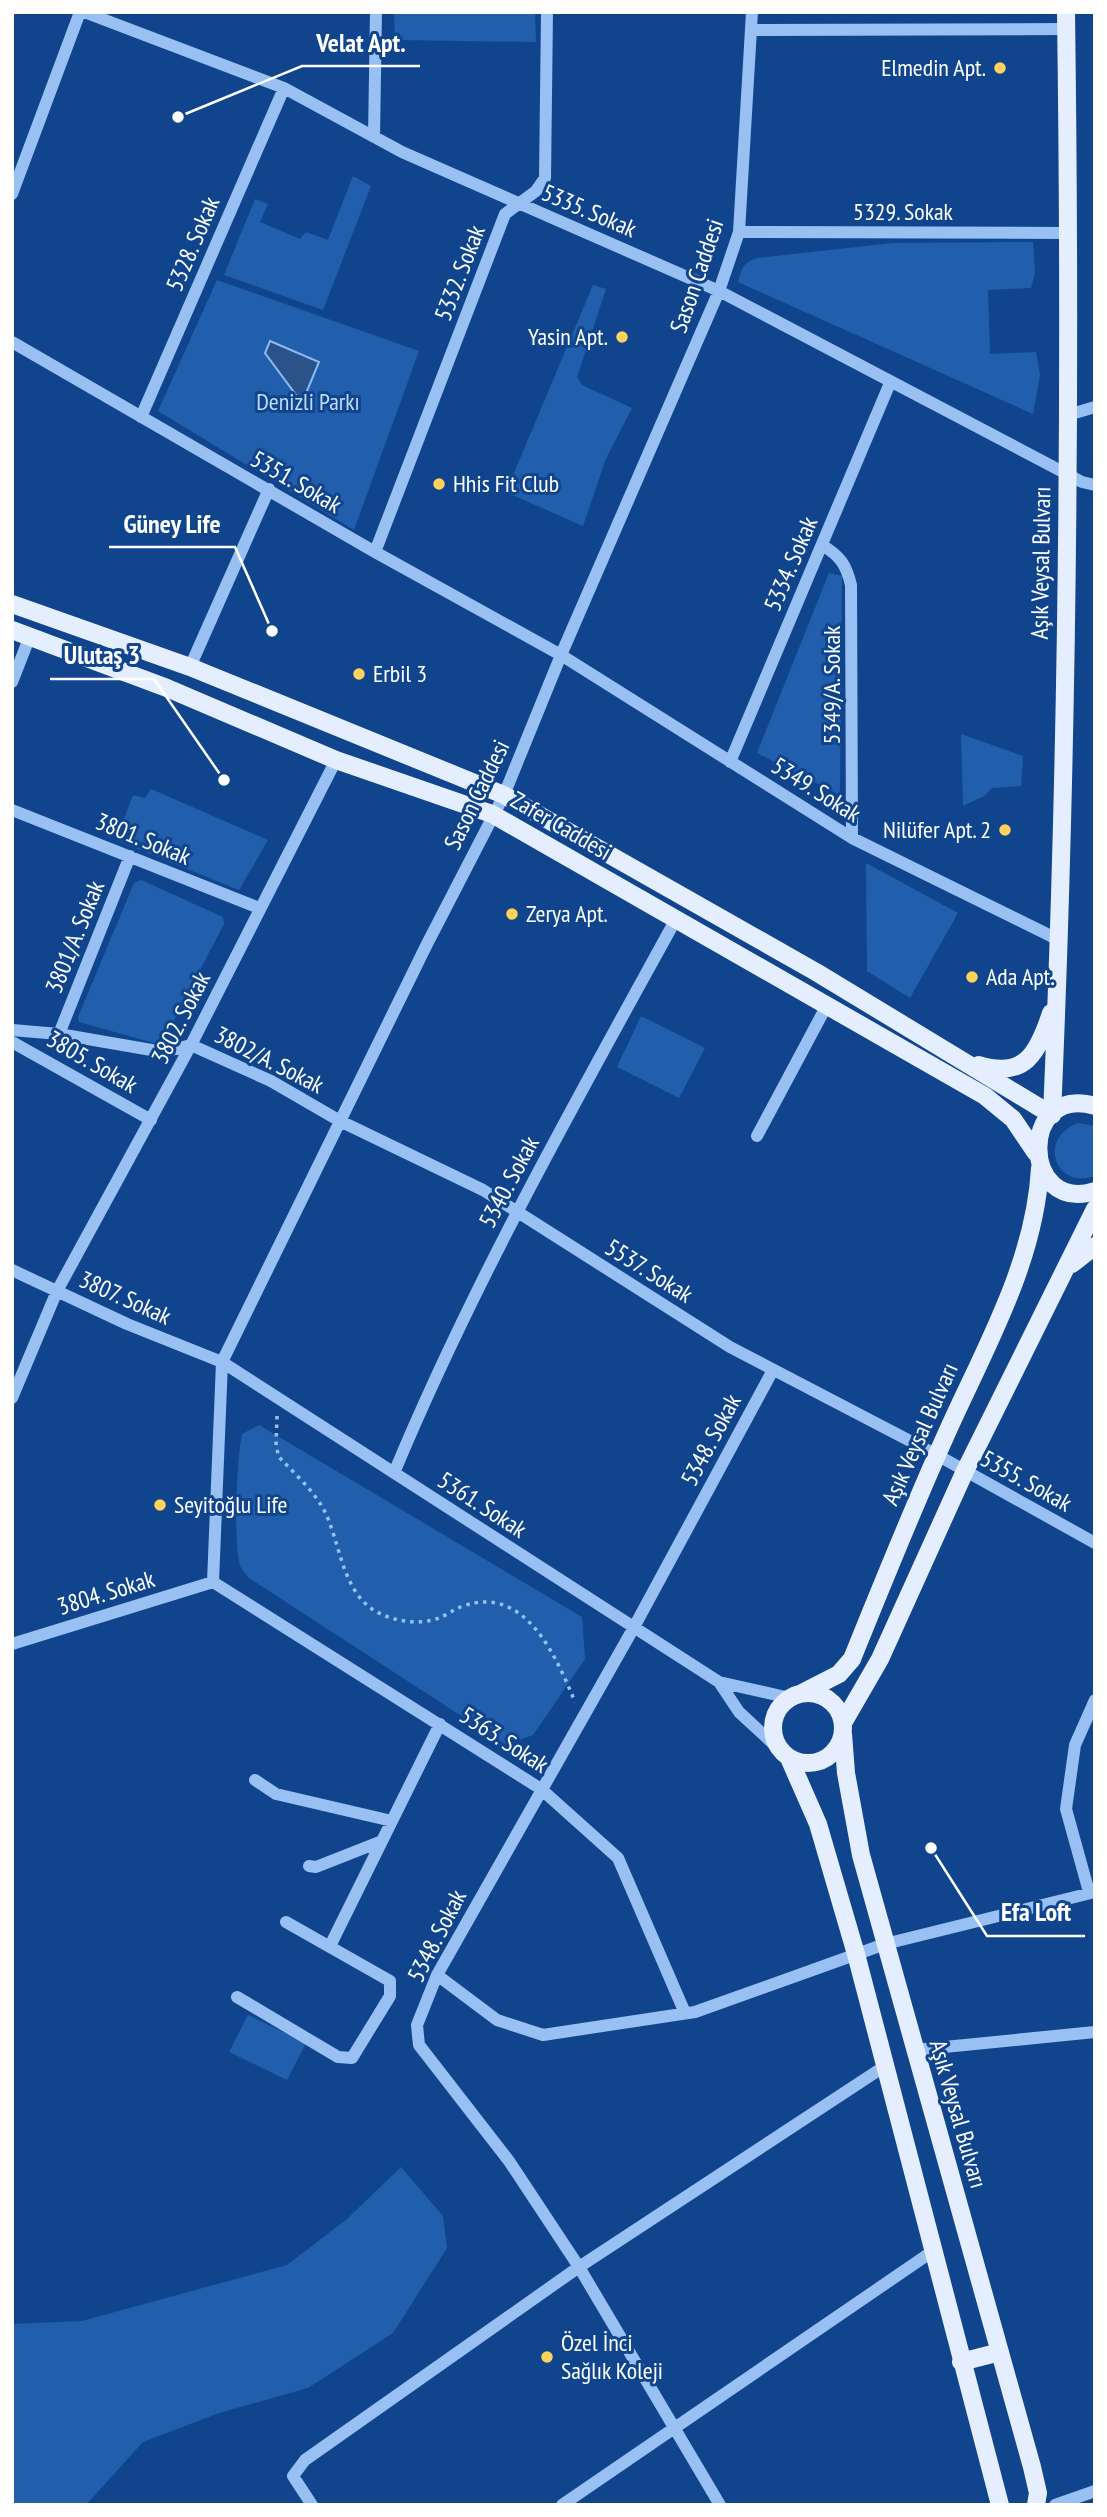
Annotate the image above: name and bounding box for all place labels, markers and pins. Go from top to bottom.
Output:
callout: Velat Apt. [302,19,420,66]
place label: Elmedin Apt. [881,52,986,83]
marker: Elmedin Apt. [992,60,1008,76]
place label: Yasin Apt. [528,321,608,352]
marker: Yasin Apt. [614,329,630,345]
place label: Hhis Fit Club [453,468,559,499]
marker: Hhis Fit Club [431,476,447,492]
callout: Güney Life [109,500,235,547]
callout: Ulutaş 3 [50,632,154,679]
place label: Erbil 3 [373,658,427,689]
marker: Erbil 3 [351,666,367,682]
place label: Nilüfer Apt. 2 [883,814,991,845]
marker: Nilüfer Apt. 2 [997,822,1013,838]
place label: Zerya Apt. [526,898,608,929]
marker: Zerya Apt. [504,906,520,922]
place label: Ada Apt. [986,961,1054,992]
marker: Ada Apt. [964,969,980,985]
place label: Seyitoğlu Life [174,1489,287,1520]
marker: Seyitoğlu Life [152,1497,168,1513]
callout: Efa Loft [987,1889,1085,1936]
place label: Özel İnci Sağlık Koleji [561,2327,663,2386]
marker: Özel İnci Sağlık Koleji [539,2349,555,2365]

